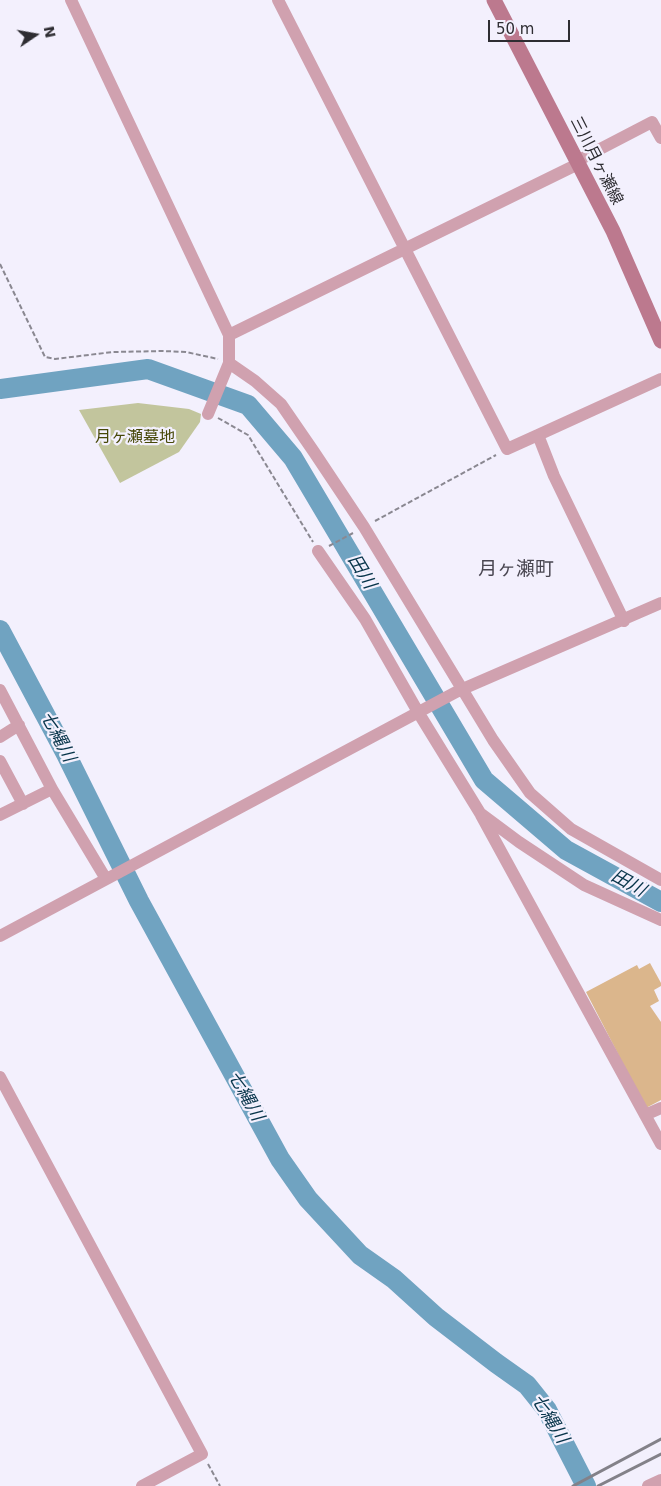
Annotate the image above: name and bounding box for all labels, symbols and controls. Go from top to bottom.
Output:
north arrow [10,10,60,60]
scale bar [491,10,574,42]
text: 50 m [496,20,534,38]
text: N [41,24,59,39]
street label: 三川月ヶ瀬線 [566,114,626,208]
park label: 月ヶ瀬墓地 [95,428,175,448]
water label: 田川 [342,551,380,593]
district label: 月ヶ瀬町 [478,559,554,581]
water label: 七縄川 [35,708,79,766]
water label: 田川 [607,866,649,902]
water label: 七縄川 [222,1067,268,1125]
water label: 七縄川 [526,1390,572,1448]

